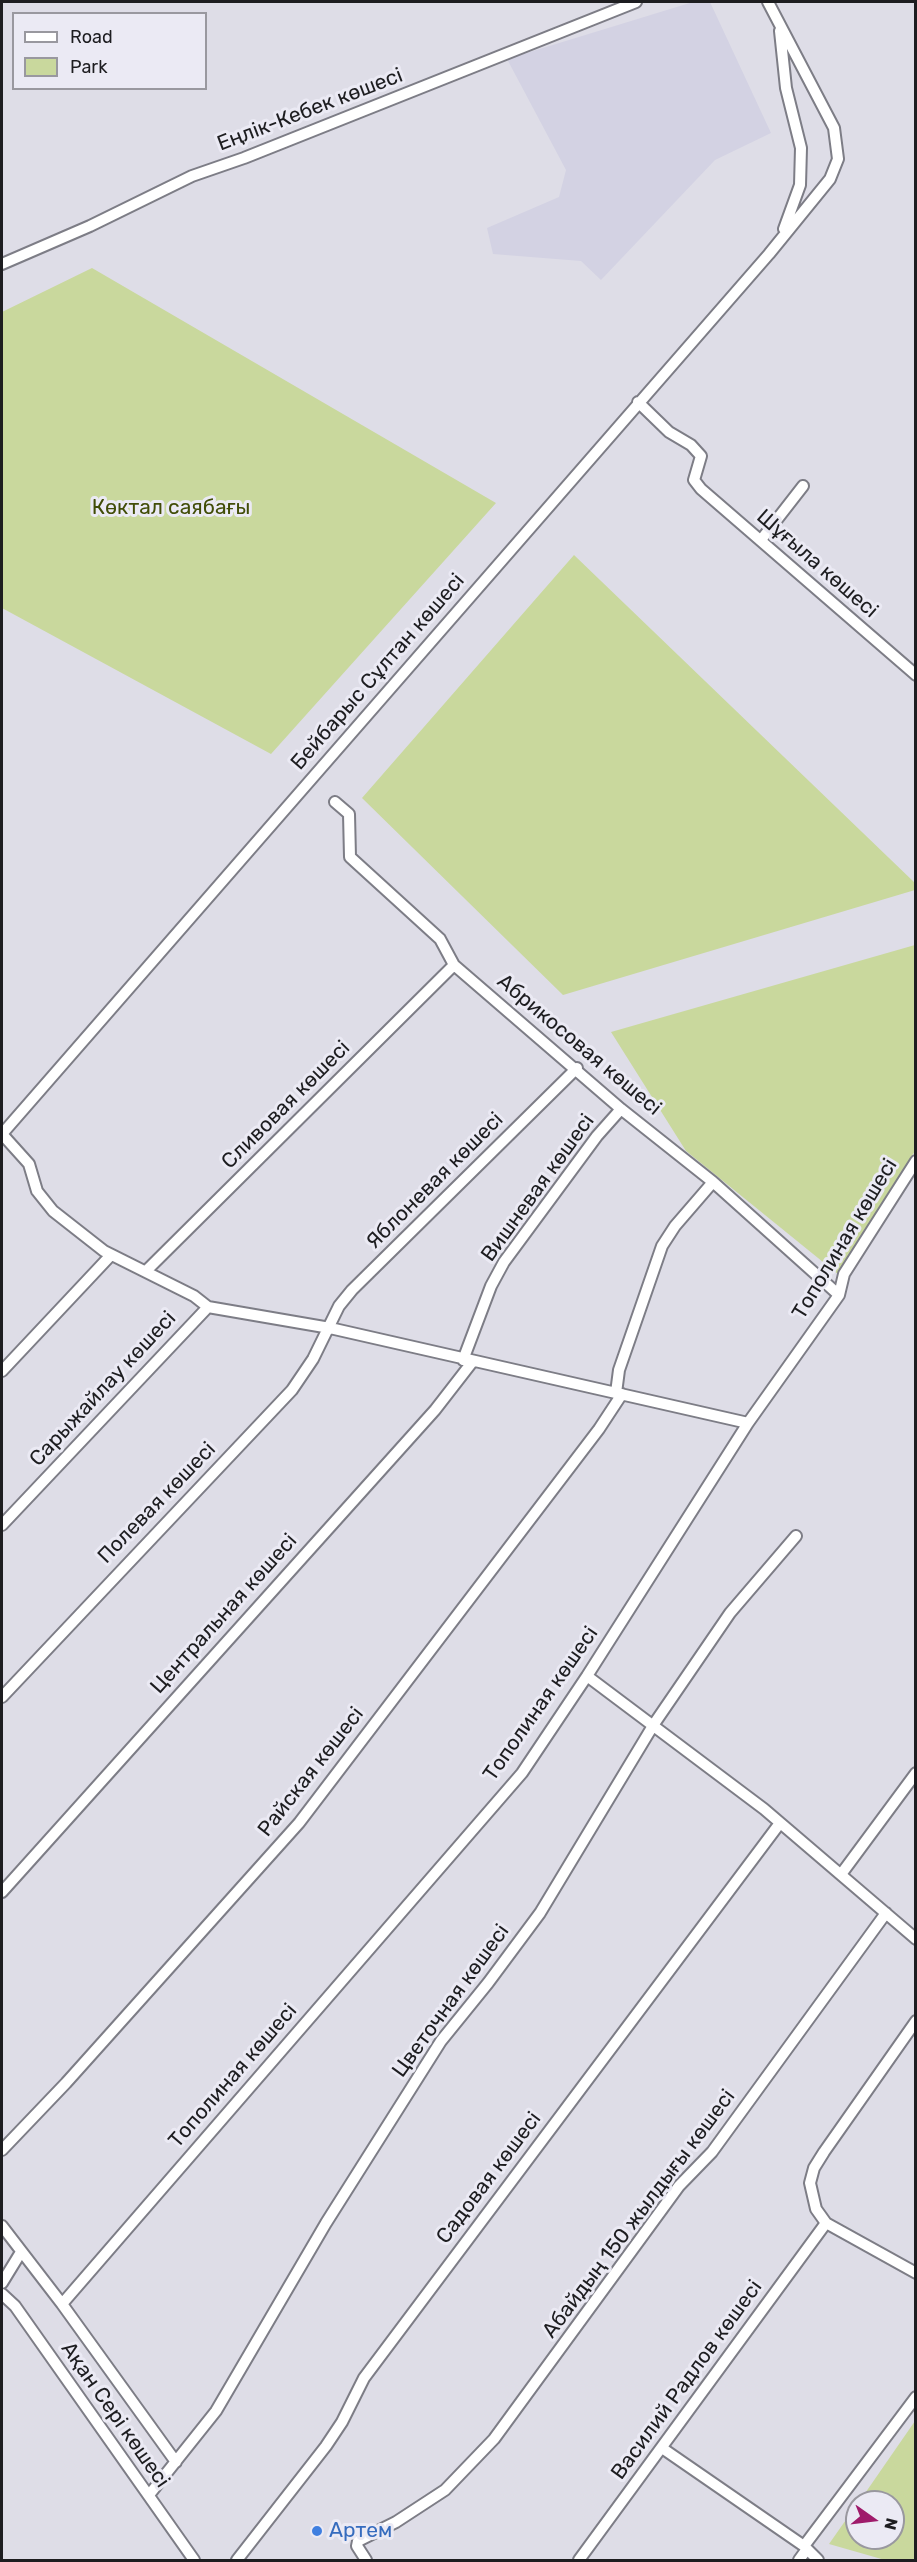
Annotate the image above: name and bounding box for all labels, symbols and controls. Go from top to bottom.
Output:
legend [12,12,207,90]
text: Road [70,26,113,48]
text: Park [70,56,107,78]
street label: Еңлік-Кебек көшесі [214,63,406,157]
park label: Көктал саябағы [92,495,250,521]
street label: Шұғыла көшесі [751,505,883,623]
street label: Бейбарыс Сұлтан көшесі [286,569,470,775]
street label: Абрикосовая көшесі [492,969,666,1121]
street label: Сливовая көшесі [217,1036,355,1174]
street label: Яблоневая көшесі [361,1107,509,1255]
street label: Вишневая көшесі [476,1109,600,1267]
street label: Тополиная көшесі [787,1154,903,1324]
street label: Сарыжайлау көшесі [25,1306,181,1472]
street label: Полевая көшесі [93,1437,221,1569]
street label: Центральная көшесі [145,1529,303,1699]
street label: Тополиная көшесі [478,1622,604,1786]
street label: Райская көшесі [253,1702,369,1842]
street label: Цветочная көшесі [387,1920,515,2082]
street label: Тополиная көшесі [164,1999,302,2153]
street label: Абайдың 150 жылдығы көшесі [537,2085,741,2343]
street label: Садовая көшесі [431,2107,547,2249]
street label: Василий Радлов көшесі [606,2276,768,2484]
street label: Ақан Сері көшесі [55,2337,175,2493]
north arrow [845,2490,905,2550]
text: N [880,2516,902,2532]
place label: Артем [329,2518,392,2544]
marker: Артем [310,2524,324,2538]

